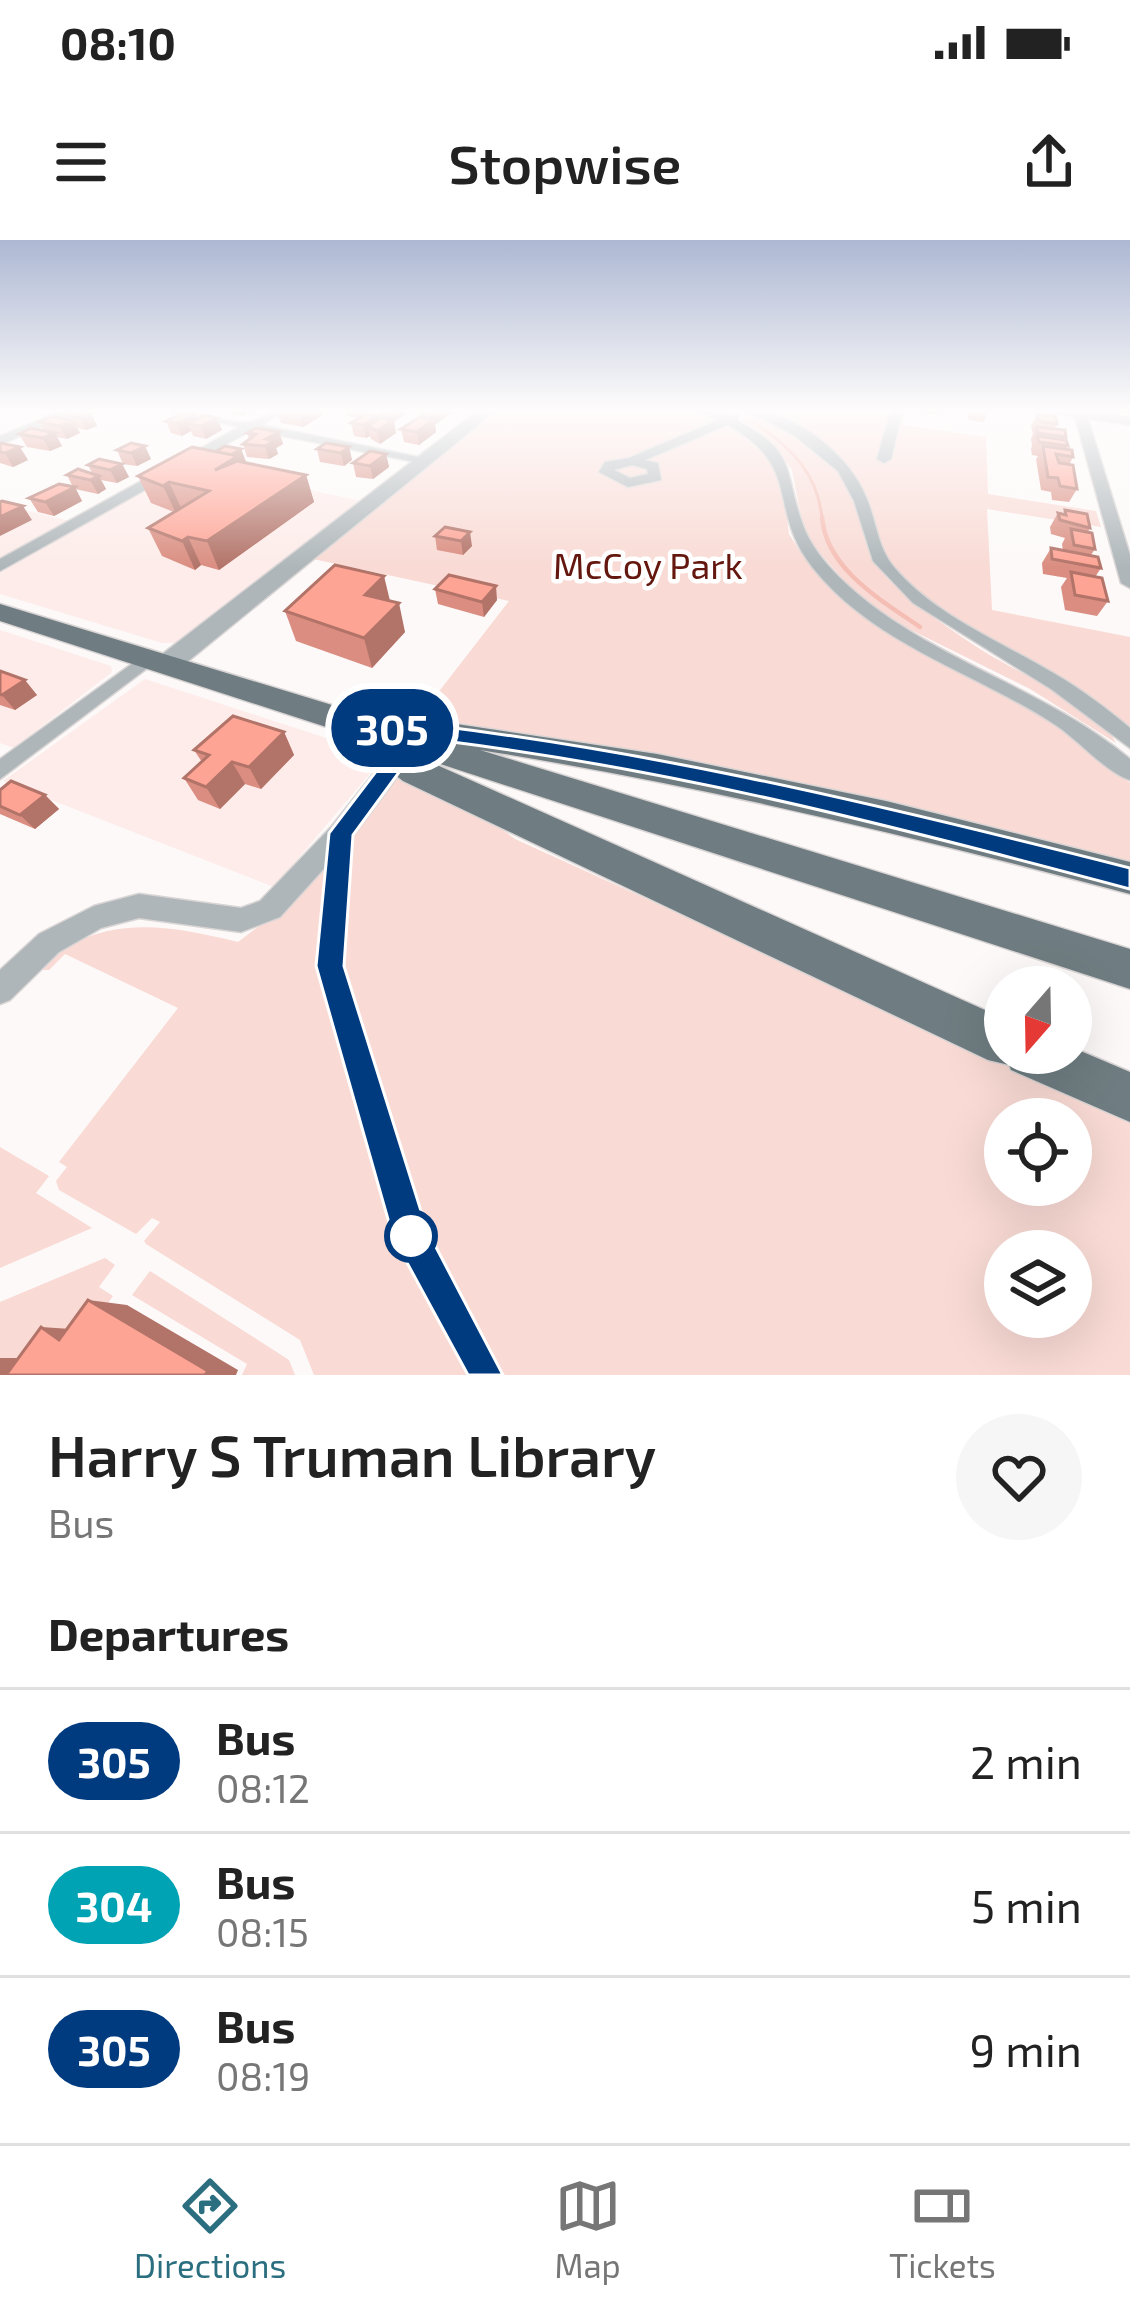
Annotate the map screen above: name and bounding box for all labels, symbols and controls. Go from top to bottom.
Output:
text: 08:10 [60,15,176,69]
icon: menu [48,129,114,195]
icon: share [1016,129,1082,195]
text: Stopwise [449,130,681,195]
park label: McCoy Park [553,543,743,586]
line badge: 305 [323,689,461,767]
text: 305 [355,703,429,753]
north arrow [984,966,1092,1074]
map controls [984,966,1092,1338]
button: locate [984,1098,1092,1206]
unlabelled marker [386,1211,436,1261]
button: layers [984,1230,1092,1338]
button: heart [956,1414,1082,1540]
text: Harry S Truman Library [48,1420,656,1488]
text: Bus [48,1499,114,1546]
text: Departures [48,1606,289,1660]
text: Bus [216,1710,295,1764]
text: 2 min [970,1734,1082,1788]
text: 305 [77,1736,151,1786]
text: 08:12 [216,1764,310,1811]
text: Bus [216,1854,295,1908]
text: 5 min [971,1878,1082,1932]
text: 304 [75,1880,153,1930]
text: 08:15 [216,1908,309,1955]
text: Bus [216,1998,295,2052]
text: 9 min [969,2022,1082,2076]
text: 305 [77,2024,151,2074]
text: 08:19 [216,2052,310,2099]
tab: Directions [134,2173,286,2285]
tab: Map [555,2173,621,2285]
tab: Tickets [889,2173,996,2285]

